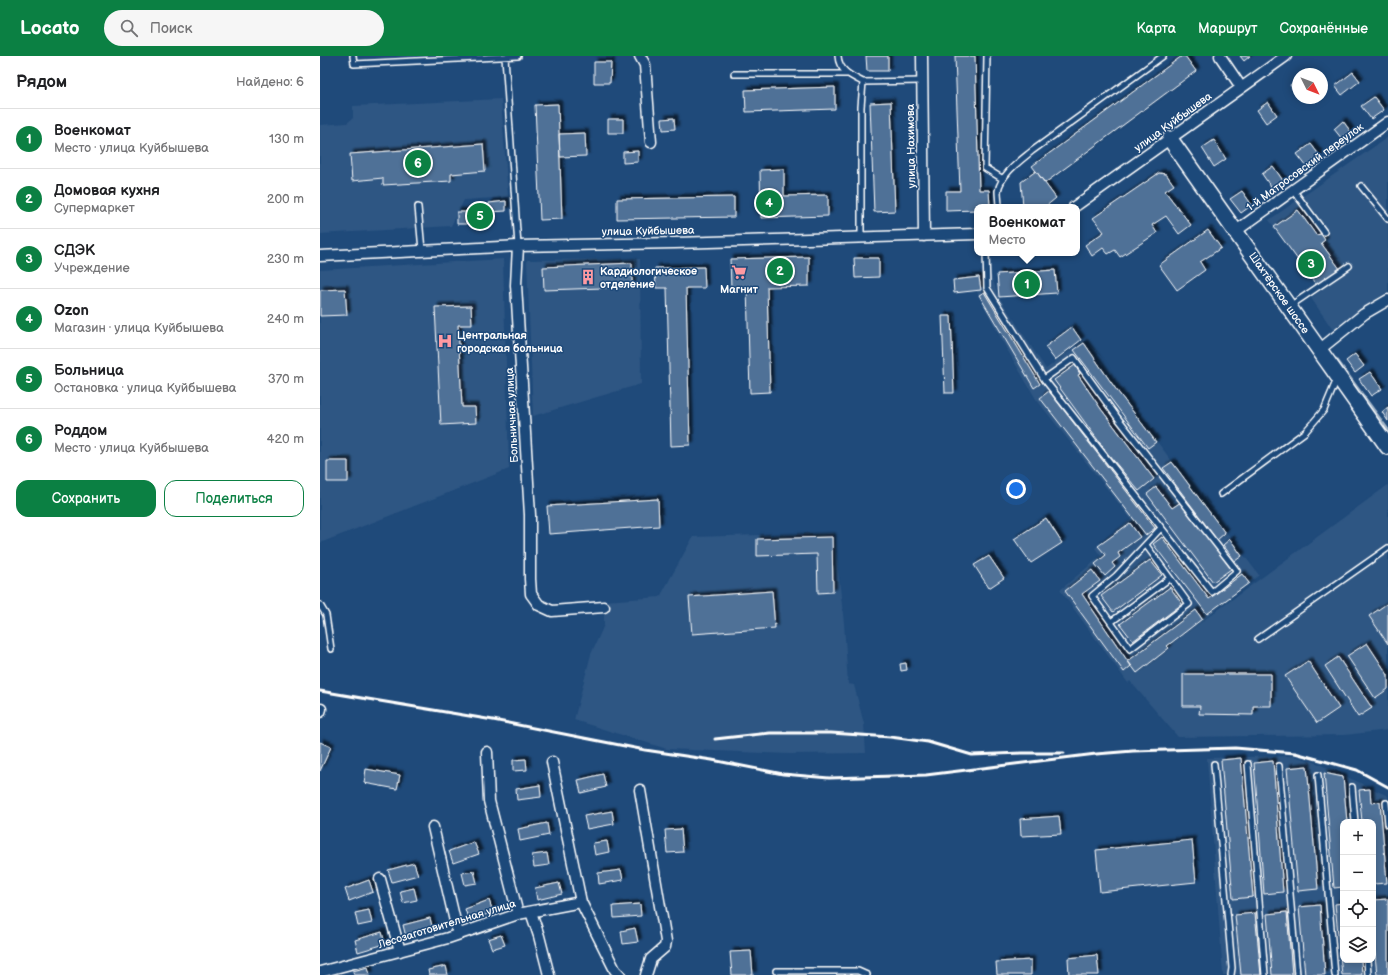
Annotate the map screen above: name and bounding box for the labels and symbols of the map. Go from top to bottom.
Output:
north arrow [1292,68,1328,104]
street label: улица Куйбышева [1132,89,1215,154]
street label: улица Нахимова [904,103,918,188]
street label: 1-й Матросовский переулок [1244,120,1366,214]
pin: 6 [405,148,431,178]
pin: 4 [756,188,782,218]
pin: 5 [467,201,493,231]
street label: улица Куйбышева [602,224,695,238]
pin: 3 [1298,249,1324,279]
street label: Шахтёрское шоссе [1246,250,1312,336]
pin: 2 [767,256,793,286]
supermarket icon: Магнит [730,263,748,281]
place label: Кардиологическое отделение [600,265,697,291]
building icon: Кардиологическое отделение [579,268,597,286]
pin: 1 [1014,269,1040,299]
place label: Магнит [720,283,759,296]
place label: Центральная городская больница [457,329,563,355]
hospital icon: Центральная городская больница [436,332,454,350]
street label: Больничная улица [503,367,521,463]
your location [1006,479,1026,499]
street label: Лесозаготовительная улица [376,897,518,951]

